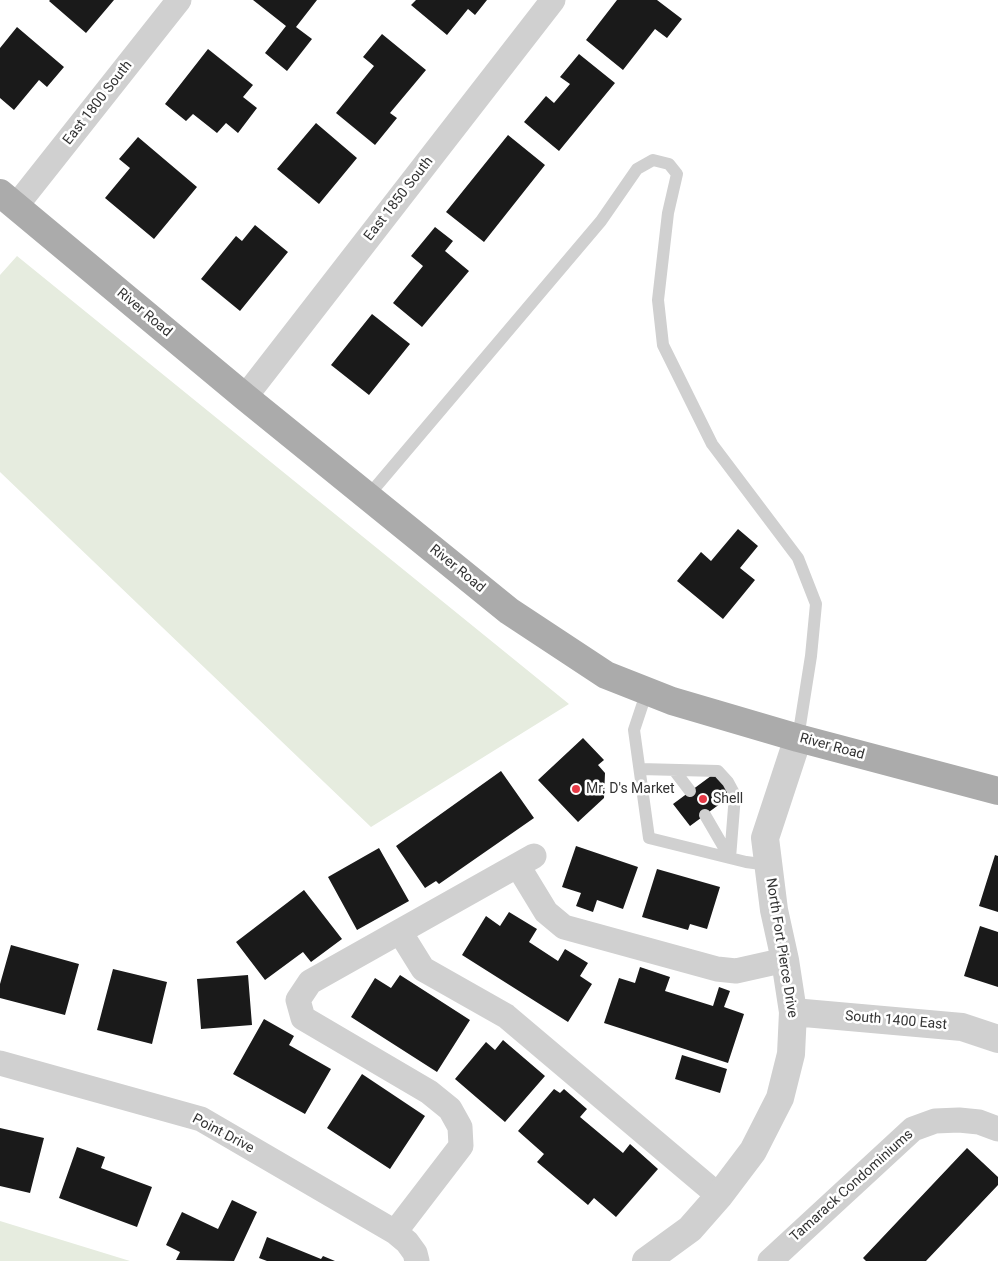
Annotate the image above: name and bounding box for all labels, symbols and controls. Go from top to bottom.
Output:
street label: East 1800 South [60,58,136,148]
street label: East 1850 South [361,154,437,244]
street label: River Road [113,285,175,341]
street label: River Road [426,542,488,596]
street label: River Road [798,730,866,764]
place label: Mr. D's Market [586,781,675,797]
marker: Mr. D's Market [570,783,582,795]
place label: Shell [713,791,743,807]
marker: Shell [697,793,709,805]
street label: North Fort Pierce Drive [762,877,800,1019]
street label: South 1400 East [844,1008,948,1034]
street label: Point Drive [189,1111,257,1157]
street label: Tamarack Condominiums [787,1126,917,1246]

